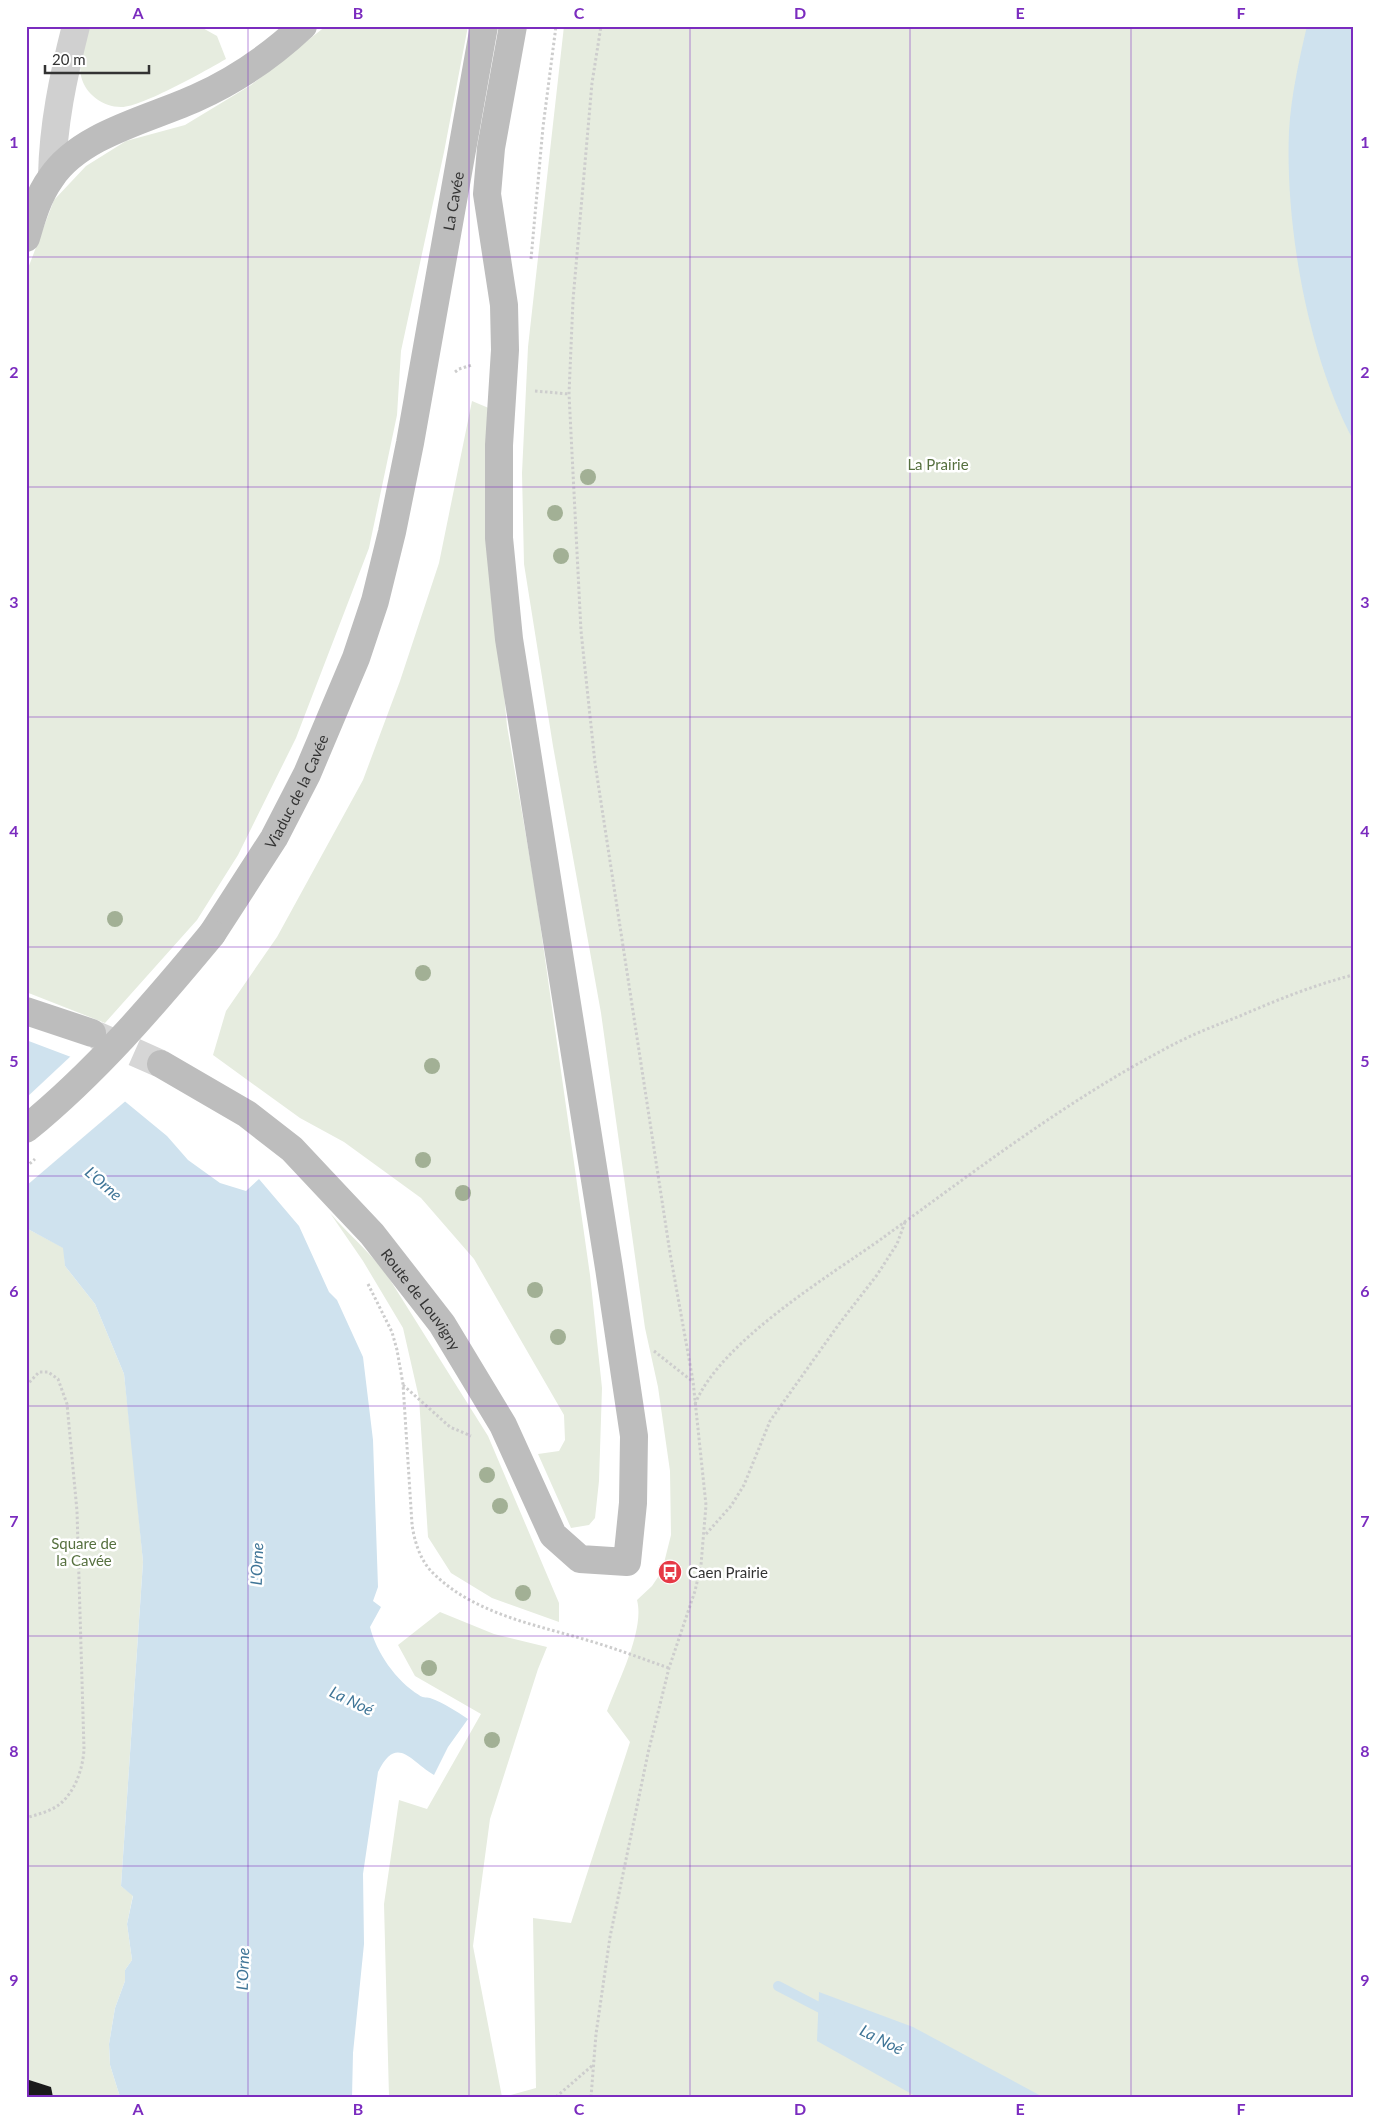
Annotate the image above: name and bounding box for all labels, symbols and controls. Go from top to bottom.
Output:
text: A [131,3,144,22]
text: B [353,3,363,22]
text: C [574,3,585,22]
text: D [794,3,806,22]
text: E [1015,3,1025,22]
text: F [1236,3,1246,22]
scale bar [45,42,149,74]
text: 20 m [52,50,86,68]
text: 1 [9,132,19,151]
text: 1 [1360,132,1370,151]
street label: La Cavée [439,170,467,232]
text: 2 [9,362,19,381]
text: 2 [1360,362,1370,381]
park label: La Prairie [907,455,969,473]
text: 3 [9,592,19,611]
text: 3 [1360,592,1370,611]
street label: Viaduc de la Cavée [261,732,332,852]
text: 4 [9,821,19,840]
text: 4 [1360,821,1370,840]
text: 5 [9,1051,19,1070]
text: 5 [1360,1051,1370,1070]
water label: L'Orne [82,1162,127,1204]
street label: Route de Louvigny [378,1245,465,1354]
text: 6 [9,1281,19,1300]
text: 6 [1360,1281,1370,1300]
text: 7 [9,1511,19,1530]
text: 7 [1360,1511,1370,1530]
park label: Square de la Cavée [51,1534,117,1569]
water label: L'Orne [246,1542,266,1586]
bus stop icon: Caen Prairie [657,1559,683,1585]
place label: Caen Prairie [688,1563,768,1581]
water label: La Noé [327,1681,377,1719]
text: 8 [9,1741,19,1760]
text: 8 [1360,1741,1370,1760]
water label: L'Orne [232,1947,252,1991]
text: 9 [9,1970,19,1989]
text: 9 [1360,1970,1370,1989]
water label: La Noé [857,2020,907,2058]
text: A [131,2099,144,2118]
text: B [353,2099,363,2118]
text: C [574,2099,585,2118]
text: D [794,2099,806,2118]
text: E [1015,2099,1025,2118]
text: F [1236,2099,1246,2118]

